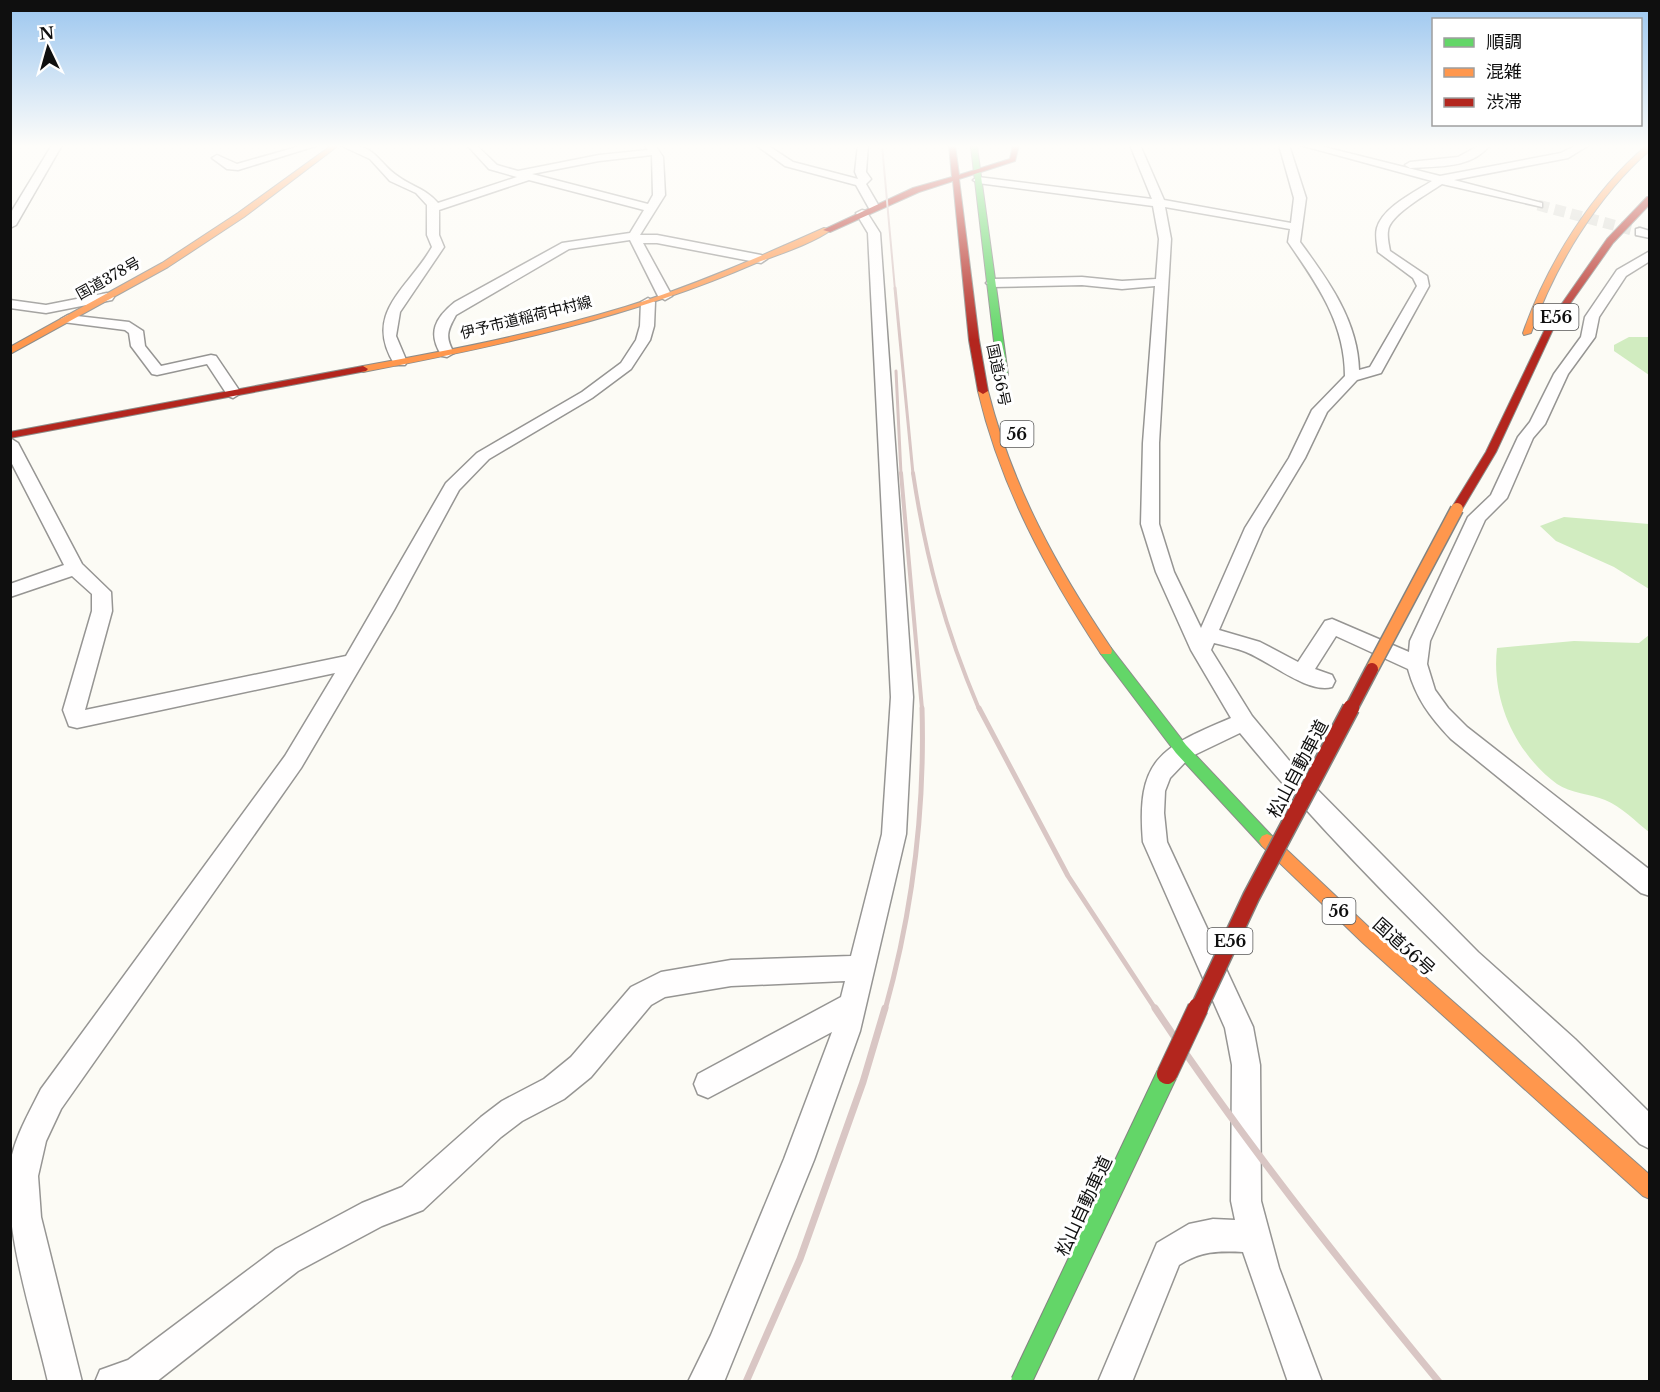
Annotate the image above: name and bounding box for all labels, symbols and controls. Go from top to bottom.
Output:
north arrow [18,18,78,78]
legend [1432,18,1642,126]
text: N [38,22,55,44]
text: 順調 [1486,31,1522,53]
text: 混雑 [1486,61,1522,83]
text: 渋滞 [1486,91,1522,113]
street label: 国道378号 [72,253,144,303]
street label: 伊予市道稲荷中村線 [458,291,594,343]
road number: E56 [1534,304,1578,330]
street label: 国道56号 [983,342,1015,408]
road number: 56 [1000,421,1034,447]
street label: 松山自動車道 [1263,716,1333,822]
road number: 56 [1322,898,1356,924]
street label: 国道56号 [1368,913,1440,981]
road number: E56 [1208,928,1252,954]
street label: 松山自動車道 [1051,1152,1117,1260]

